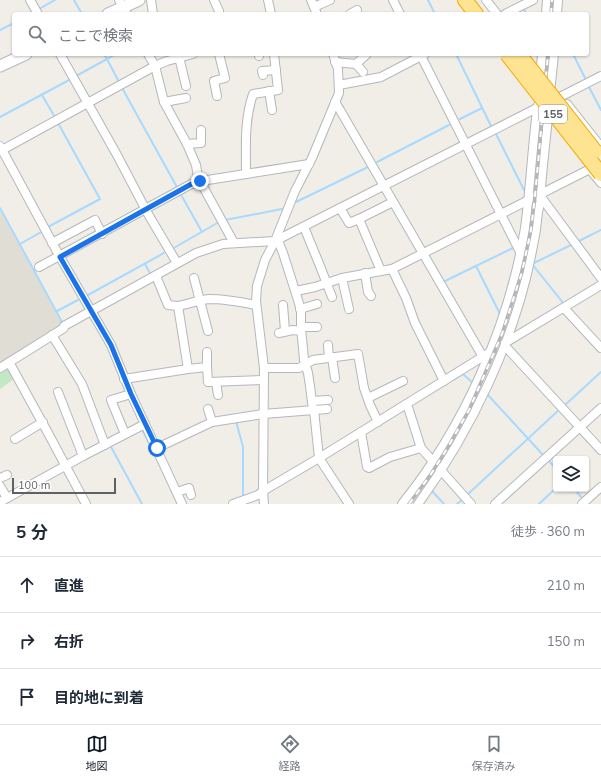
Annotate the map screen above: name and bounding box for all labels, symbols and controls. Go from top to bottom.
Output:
search box [12,12,589,56]
icon: search [26,23,48,45]
text: ここで検索 [58,26,133,45]
road number: 155 [539,105,567,123]
route end [191,172,209,190]
route start [148,439,166,457]
map controls [553,456,589,492]
button: layers [553,456,589,492]
scale bar [12,476,116,495]
text: 100 m [18,478,50,492]
text: 5 分 [16,521,48,542]
text: 徒歩 · 360 m [511,523,585,539]
icon: ahead [16,574,38,596]
text: 直進 [54,576,84,595]
text: 210 m [547,577,585,593]
icon: right [16,630,38,652]
text: 右折 [54,632,84,651]
text: 150 m [547,633,585,649]
icon: arrive [16,686,38,708]
text: 目的地に到着 [54,688,144,707]
tab: 地図 [86,733,108,773]
tab: 経路 [279,733,301,773]
tab: 保存済み [472,733,516,773]

